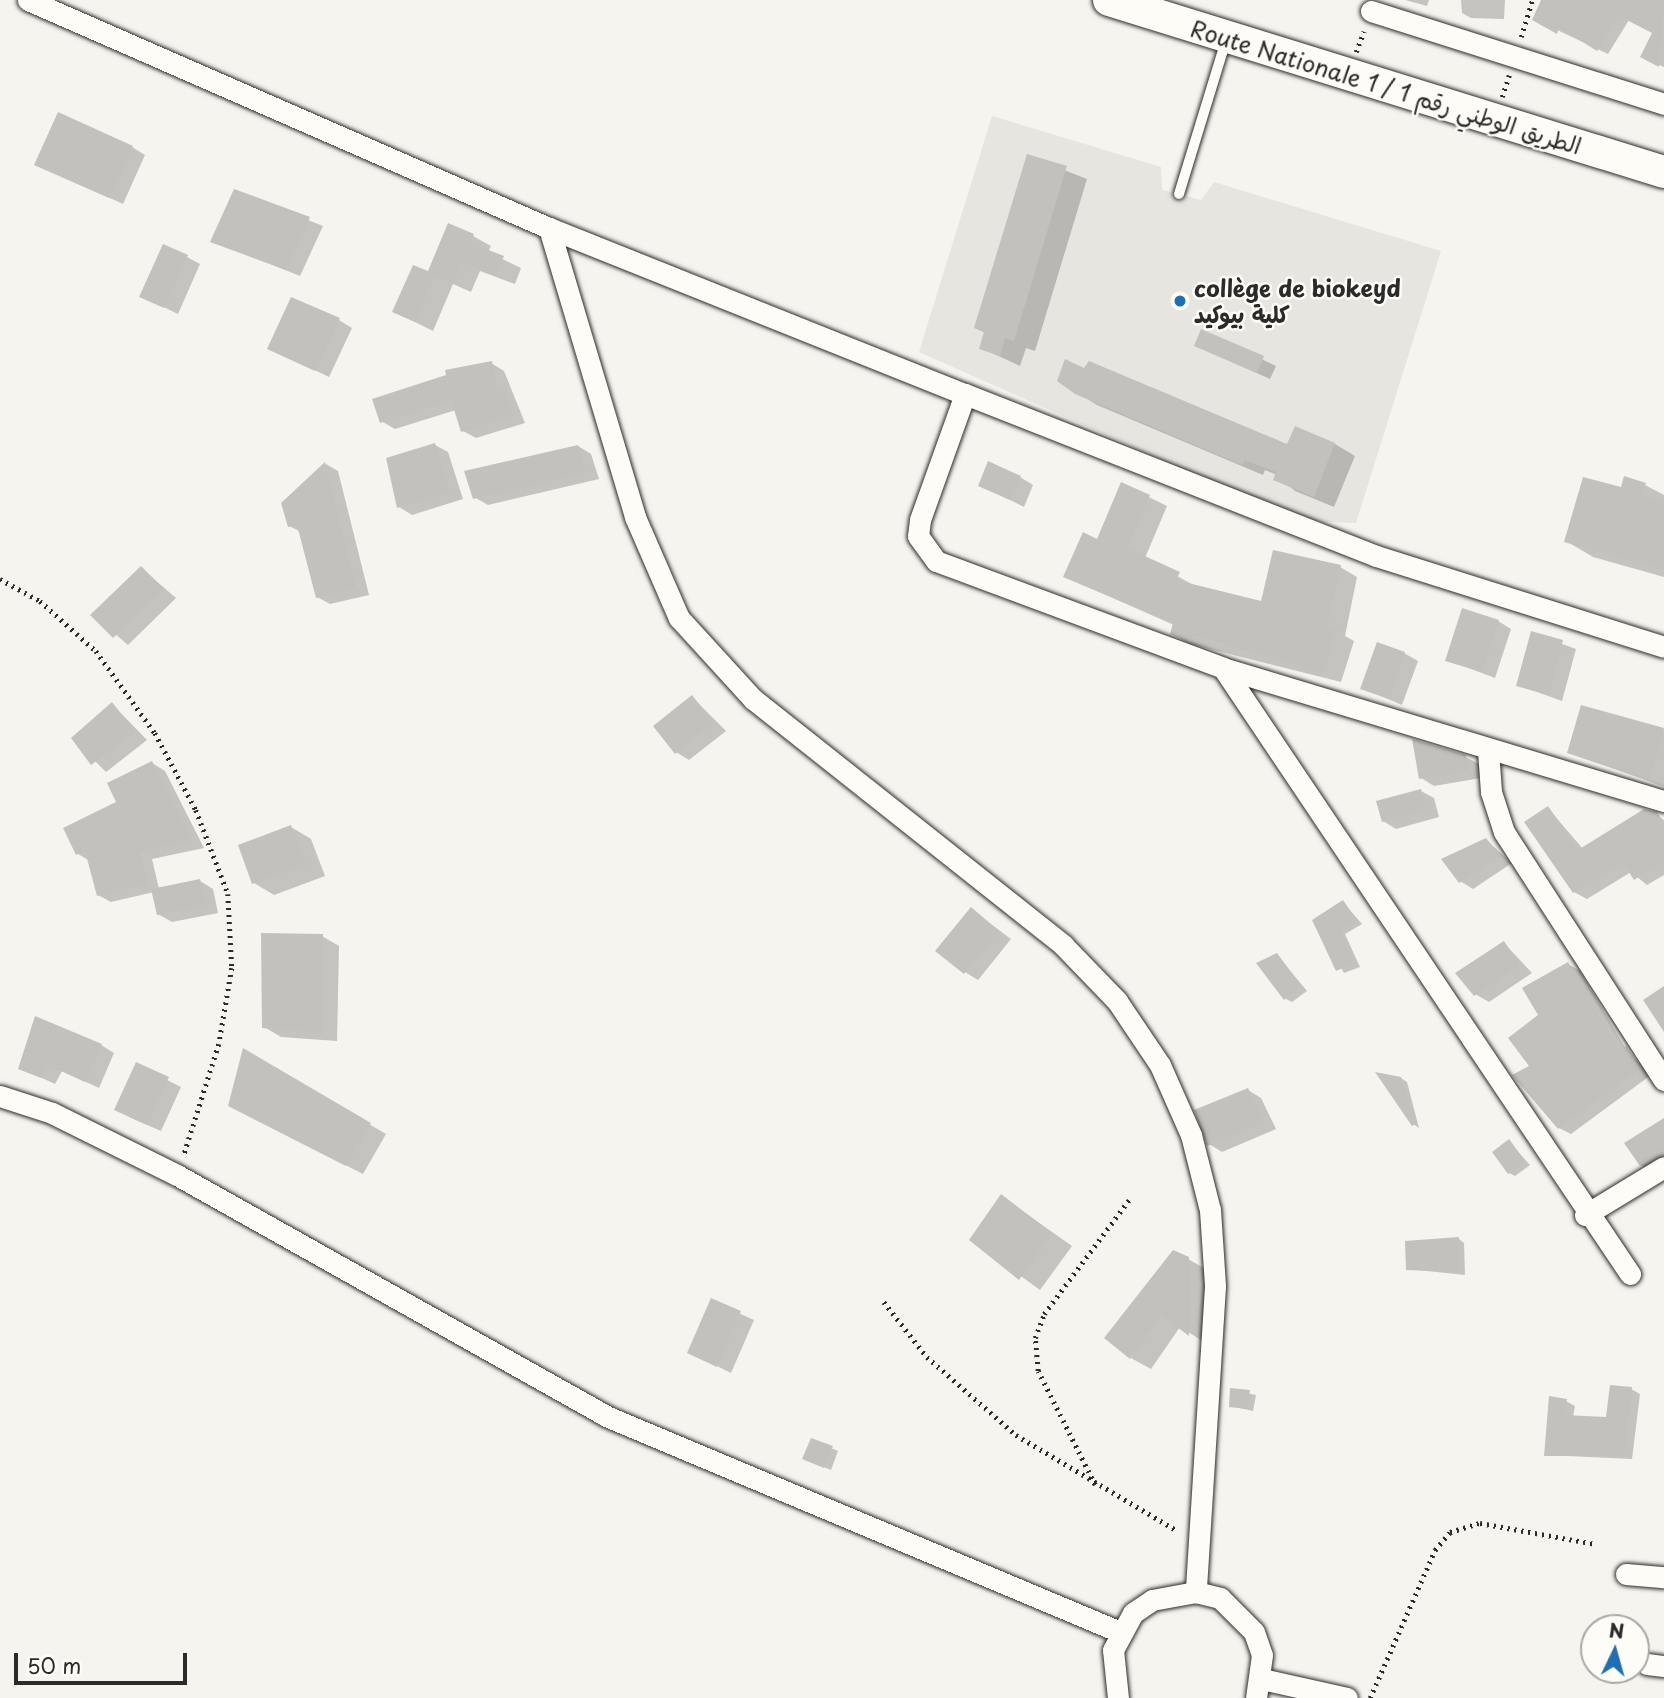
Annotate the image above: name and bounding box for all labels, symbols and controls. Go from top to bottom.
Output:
street label: Route Nationale 1 / الطريق الوطني رقم 1 [1186,14,1586,160]
place label: collège de biokeyd كلية بيوكيد [1194,274,1402,328]
marker: collège de biokeyd كلية بيوكيد [1172,293,1188,309]
north arrow [1580,1614,1650,1684]
text: N [1608,1615,1625,1645]
scale bar [18,1638,191,1682]
text: 50 m [27,1649,81,1681]

